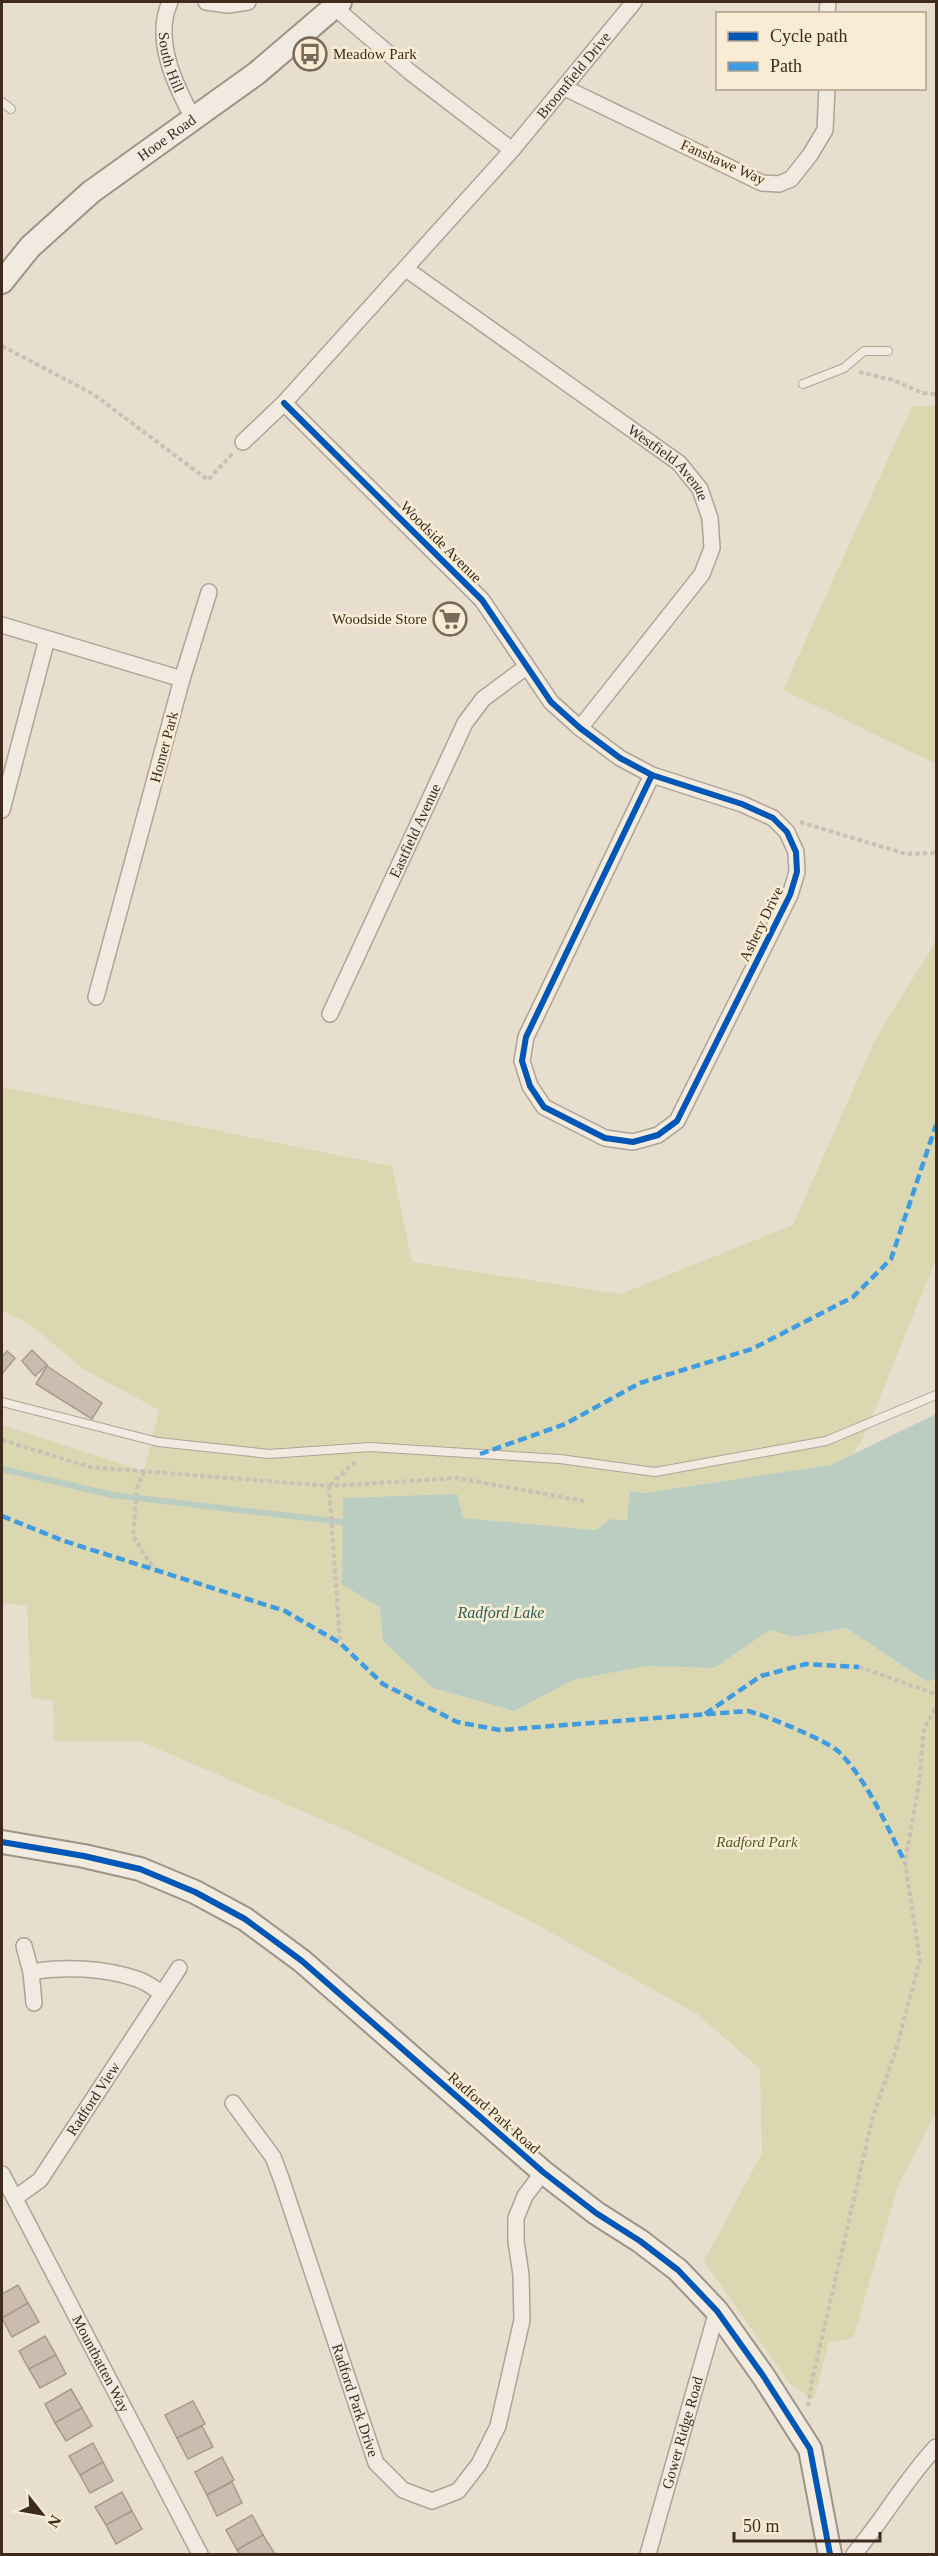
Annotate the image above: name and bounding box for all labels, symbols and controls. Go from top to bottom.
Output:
legend [716,12,926,90]
text: Cycle path [770,26,847,46]
street label: Broomfield Drive [533,29,614,122]
street label: South Hill [156,32,187,95]
bus stop icon: Meadow Park [292,36,328,72]
place label: Meadow Park [333,46,417,62]
text: Path [770,56,802,76]
street label: Hooe Road [134,111,199,164]
street label: Fanshawe Way [678,136,768,188]
street label: Westfield Avenue [625,421,711,503]
street label: Woodside Avenue [397,498,485,586]
supermarket icon: Woodside Store [432,601,468,637]
place label: Woodside Store [332,611,427,627]
street label: Homer Park [147,709,181,784]
street label: Eastfield Avenue [386,781,444,880]
street label: Ashery Drive [736,884,786,964]
water label: Radford Lake [457,1604,544,1622]
park label: Radford Park [715,1834,798,1850]
street label: Radford View [63,2059,123,2138]
street label: Radford Park Road [445,2069,543,2157]
street label: Mountbatten Way [69,2312,133,2416]
street label: Radford Park Drive [329,2342,382,2459]
street label: Gower Ridge Road [659,2374,706,2491]
north arrow [12,2484,72,2544]
scale bar [734,2505,880,2543]
text: N [44,2512,65,2531]
text: 50 m [743,2516,780,2536]

